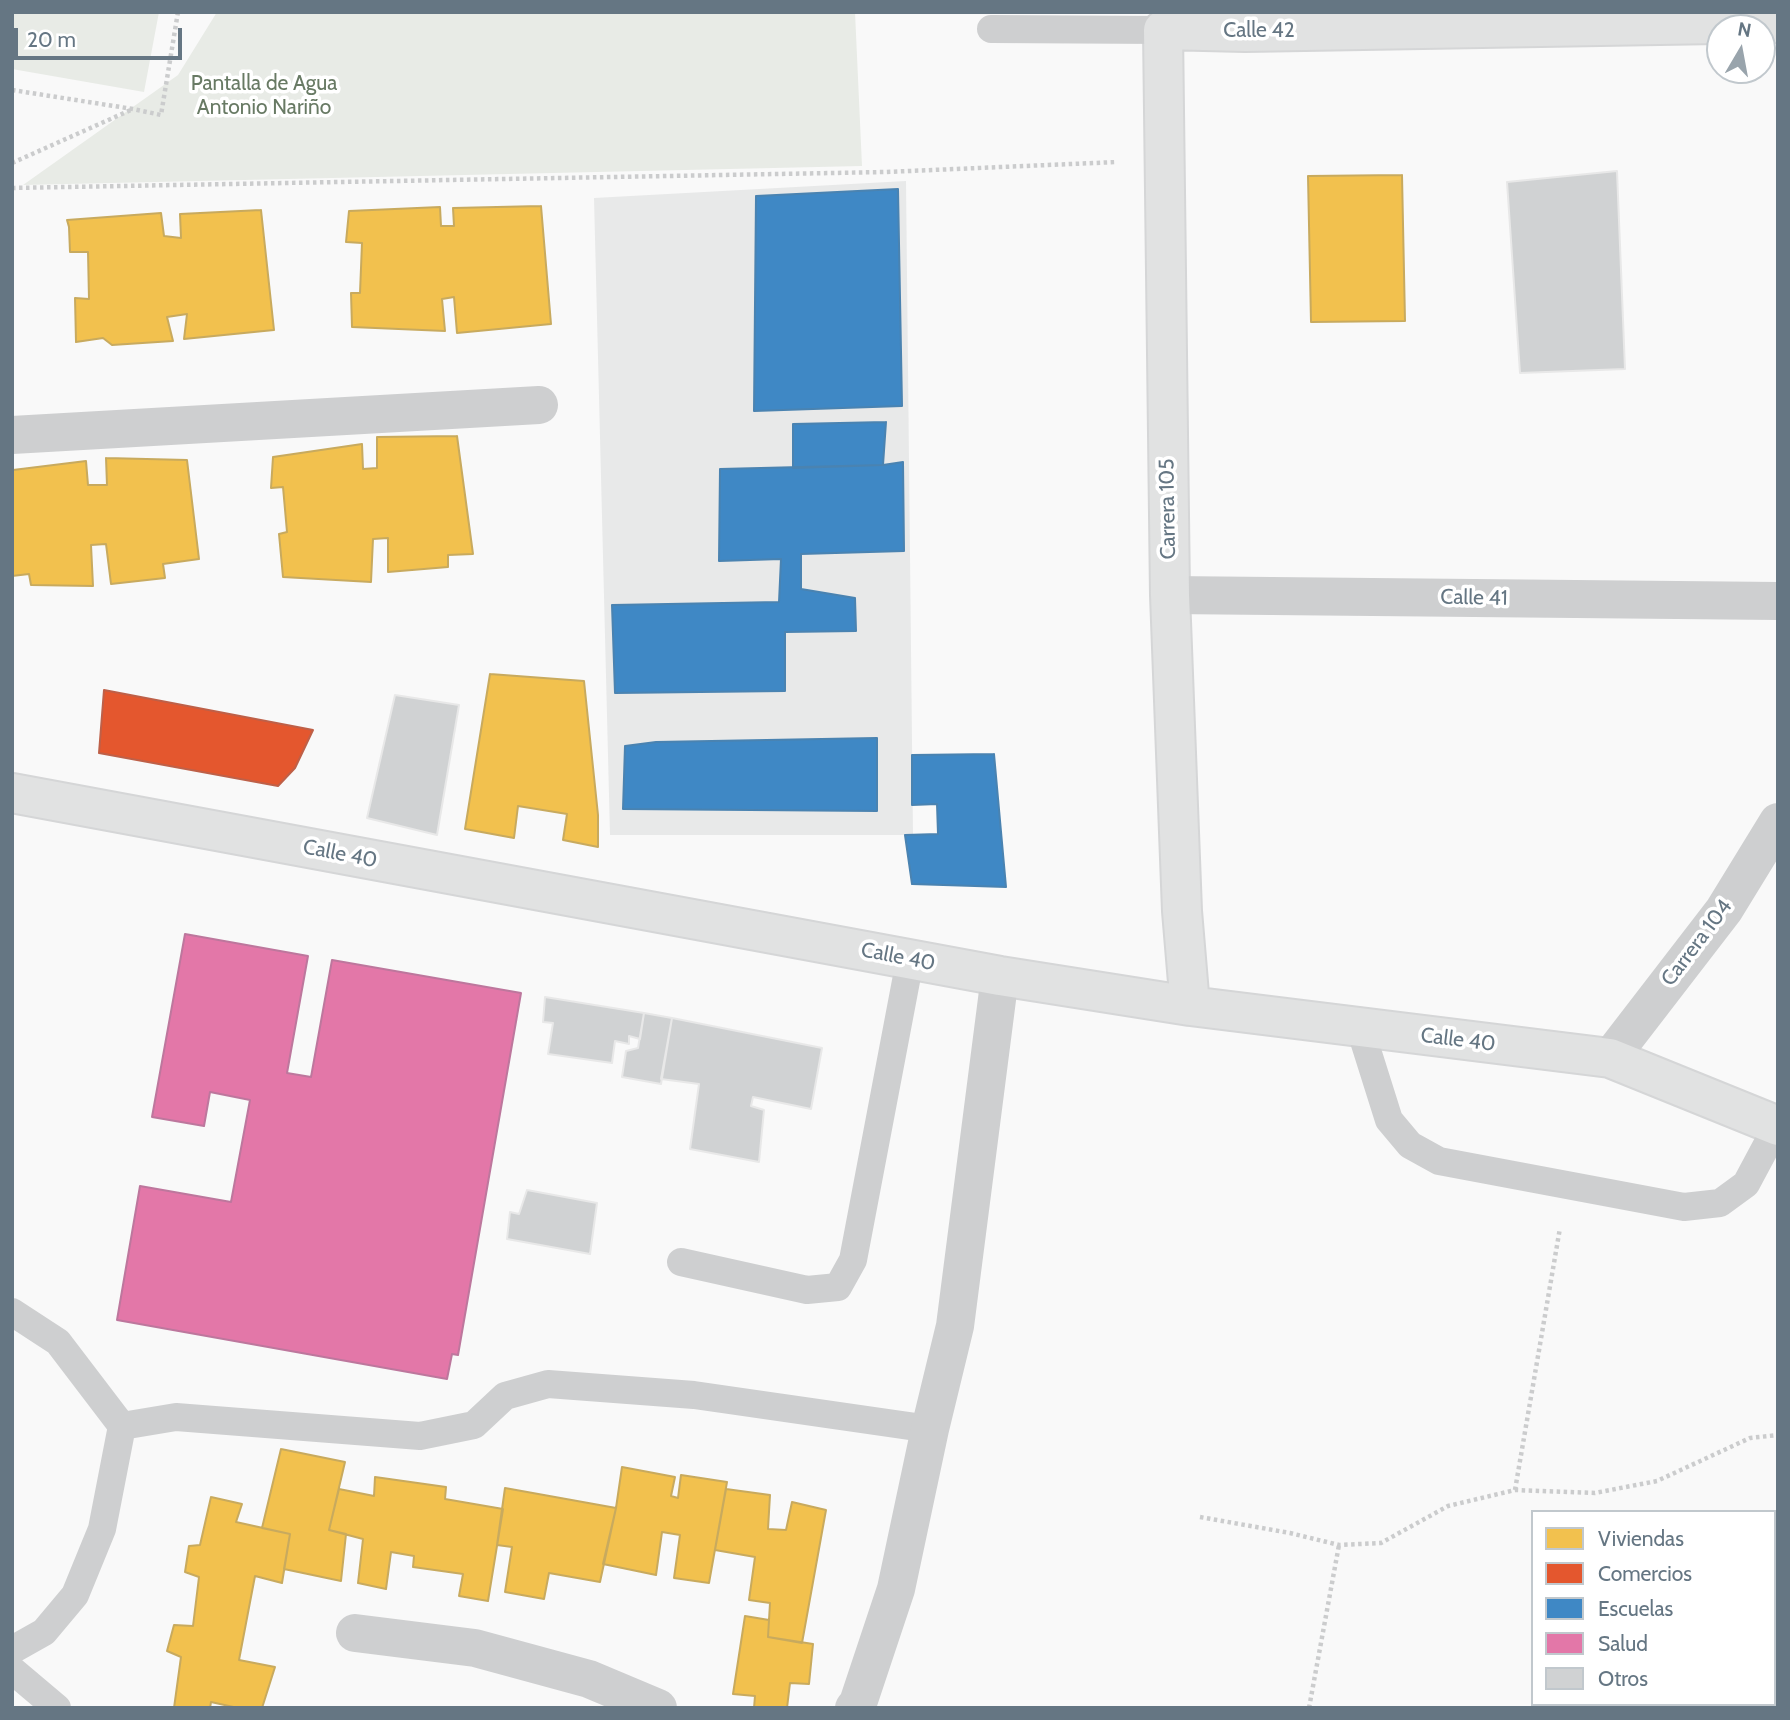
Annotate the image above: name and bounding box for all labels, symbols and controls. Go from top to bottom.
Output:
scale bar [18,14,186,58]
north arrow [1706,14,1776,84]
text: N [1736,17,1753,42]
street label: Calle 42 [1223,18,1295,44]
text: 20 m [27,27,76,52]
park label: Pantalla de Agua Antonio Nariño [191,71,337,121]
street label: Carrera 105 [1155,458,1181,560]
street label: Calle 41 [1440,585,1508,611]
street label: Calle 40 [301,834,379,874]
street label: Carrera 104 [1656,895,1738,991]
street label: Calle 40 [859,937,937,977]
street label: Calle 40 [1419,1023,1497,1057]
legend [1531,1510,1776,1706]
text: Viviendas [1598,1526,1684,1551]
text: Comercios [1598,1561,1692,1586]
text: Escuelas [1598,1596,1673,1621]
text: Salud [1598,1631,1648,1656]
text: Otros [1598,1666,1648,1691]

